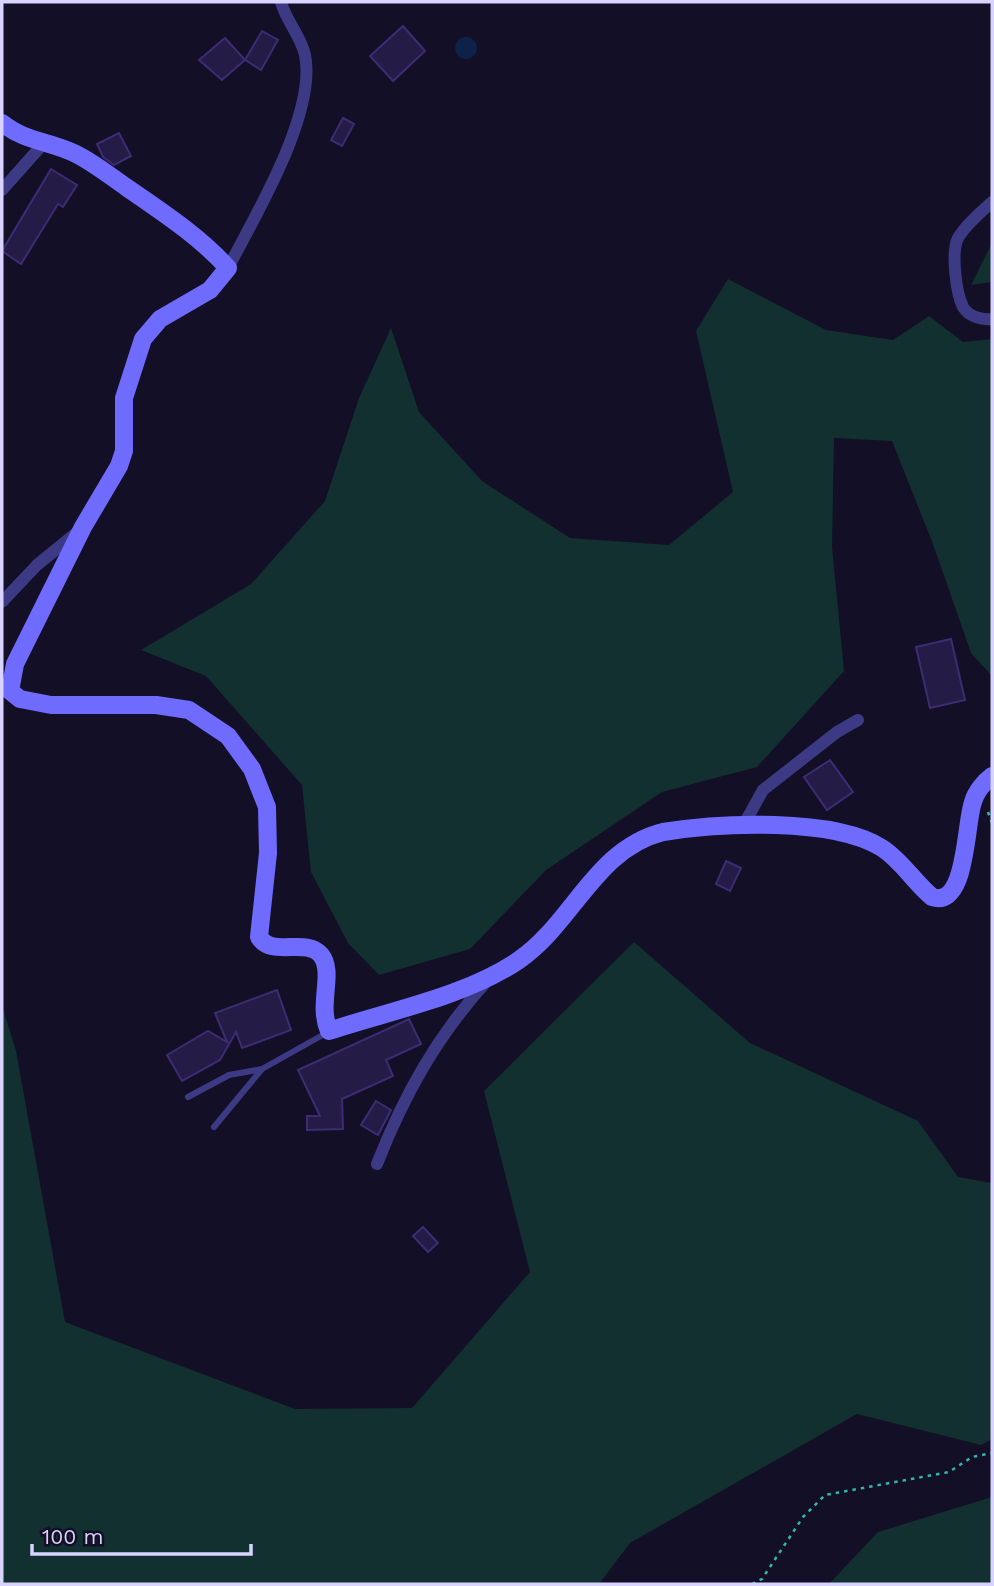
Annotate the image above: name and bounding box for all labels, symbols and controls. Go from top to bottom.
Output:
scale bar [32,1512,250,1556]
text: 100 m [42,1524,104,1549]

